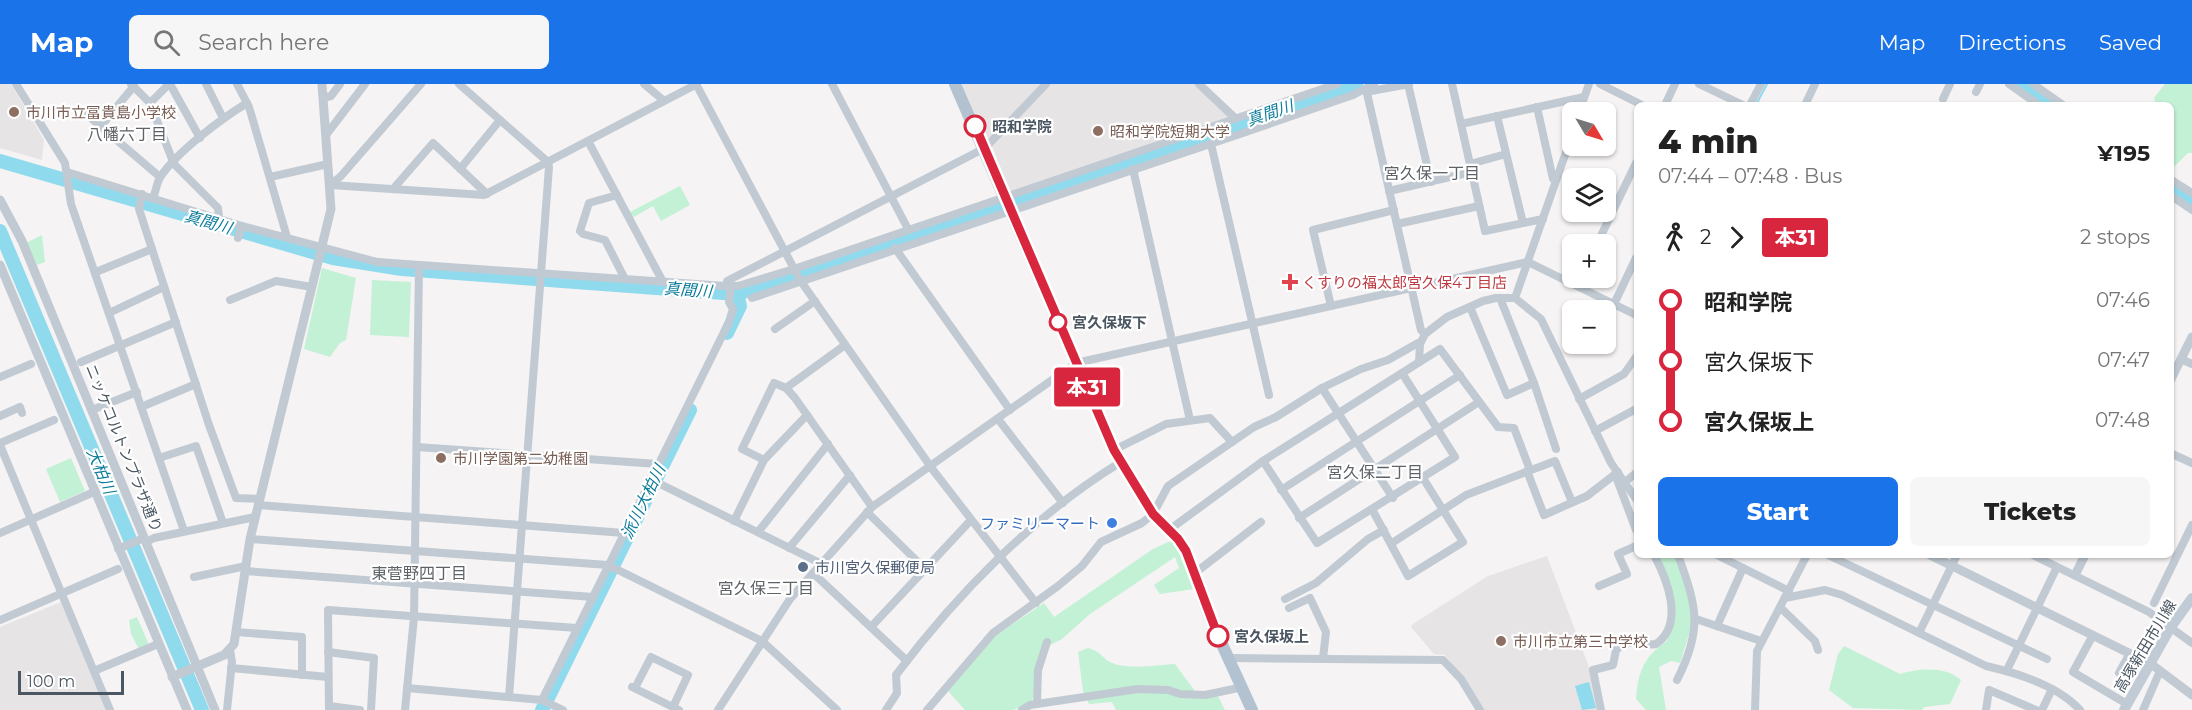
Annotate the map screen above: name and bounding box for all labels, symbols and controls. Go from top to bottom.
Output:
search box [129,15,549,69]
text: Map [30,25,93,59]
icon: search [150,26,183,59]
text: Search here [198,29,329,56]
text: Map [1879,30,1925,55]
text: Directions [1958,30,2066,55]
text: Saved [2099,30,2162,55]
water label: 真間川 [1244,96,1298,130]
north arrow [1562,102,1616,156]
map controls [1562,102,1616,354]
place label: 市川市立冨貴島小学校 [26,103,176,122]
marker: 市川市立冨貴島小学校 [7,105,21,119]
marker: 昭和学院 [964,115,986,137]
place label: 昭和学院 [992,117,1052,136]
text: 4 min [1658,121,1759,161]
place label: 昭和学院短期大学 [1110,122,1230,141]
marker: 昭和学院短期大学 [1091,124,1105,138]
district label: 八幡六丁目 [87,125,167,144]
text: ¥195 [2097,140,2150,167]
district label: 宮久保一丁目 [1384,164,1480,183]
text: 07:44 – 07:48 · Bus [1658,164,1842,188]
button: layers [1562,168,1616,222]
water label: 真間川 [182,206,236,238]
icon: walk [1658,221,1691,254]
icon: forward [1720,221,1753,254]
text: 2 [1700,225,1711,249]
text: 本31 [1774,225,1816,250]
text: 2 stops [2080,225,2150,249]
button: + [1562,234,1616,288]
place label: くすりの福太郎宮久保4丁目店 [1302,273,1507,292]
marker: くすりの福太郎宮久保4丁目店 [1283,275,1297,289]
water label: 真間川 [663,279,715,301]
text: 07:46 [2096,288,2150,312]
text: 昭和学院 [1704,289,1792,316]
button: − [1562,300,1616,354]
marker: 宮久保坂下 [1049,313,1067,331]
place label: 宮久保坂下 [1072,313,1147,332]
text: 07:47 [2097,348,2150,372]
text: 宮久保坂下 [1704,349,1814,376]
street label: ニッケコルトンプラザ通り [82,361,166,535]
line badge: 本31 [1052,368,1122,406]
text: 本31 [1066,375,1108,400]
text: 07:48 [2095,408,2150,432]
text: 宮久保坂上 [1704,409,1814,436]
water label: 大柏川 [83,445,120,499]
place label: 市川学園第二幼稚園 [453,449,588,468]
marker: 市川学園第二幼稚園 [434,451,448,465]
water label: 派川大柏川 [617,460,670,542]
district label: 宮久保二丁目 [1327,463,1423,482]
button: Start [1658,477,1898,546]
button: Tickets [1910,477,2150,546]
place label: ファミリーマート [980,514,1100,533]
marker: ファミリーマート [1105,516,1119,530]
place label: 市川宮久保郵便局 [815,558,935,577]
marker: 市川宮久保郵便局 [796,560,810,574]
district label: 東菅野四丁目 [371,564,467,583]
district label: 宮久保三丁目 [718,579,814,598]
street label: 高塚新田市川線 [2110,596,2180,696]
marker: 宮久保坂上 [1207,625,1229,647]
place label: 宮久保坂上 [1234,627,1309,646]
place label: 市川市立第三中学校 [1513,632,1648,651]
marker: 市川市立第三中学校 [1494,634,1508,648]
scale bar [18,668,124,696]
text: 100 m [27,672,75,691]

